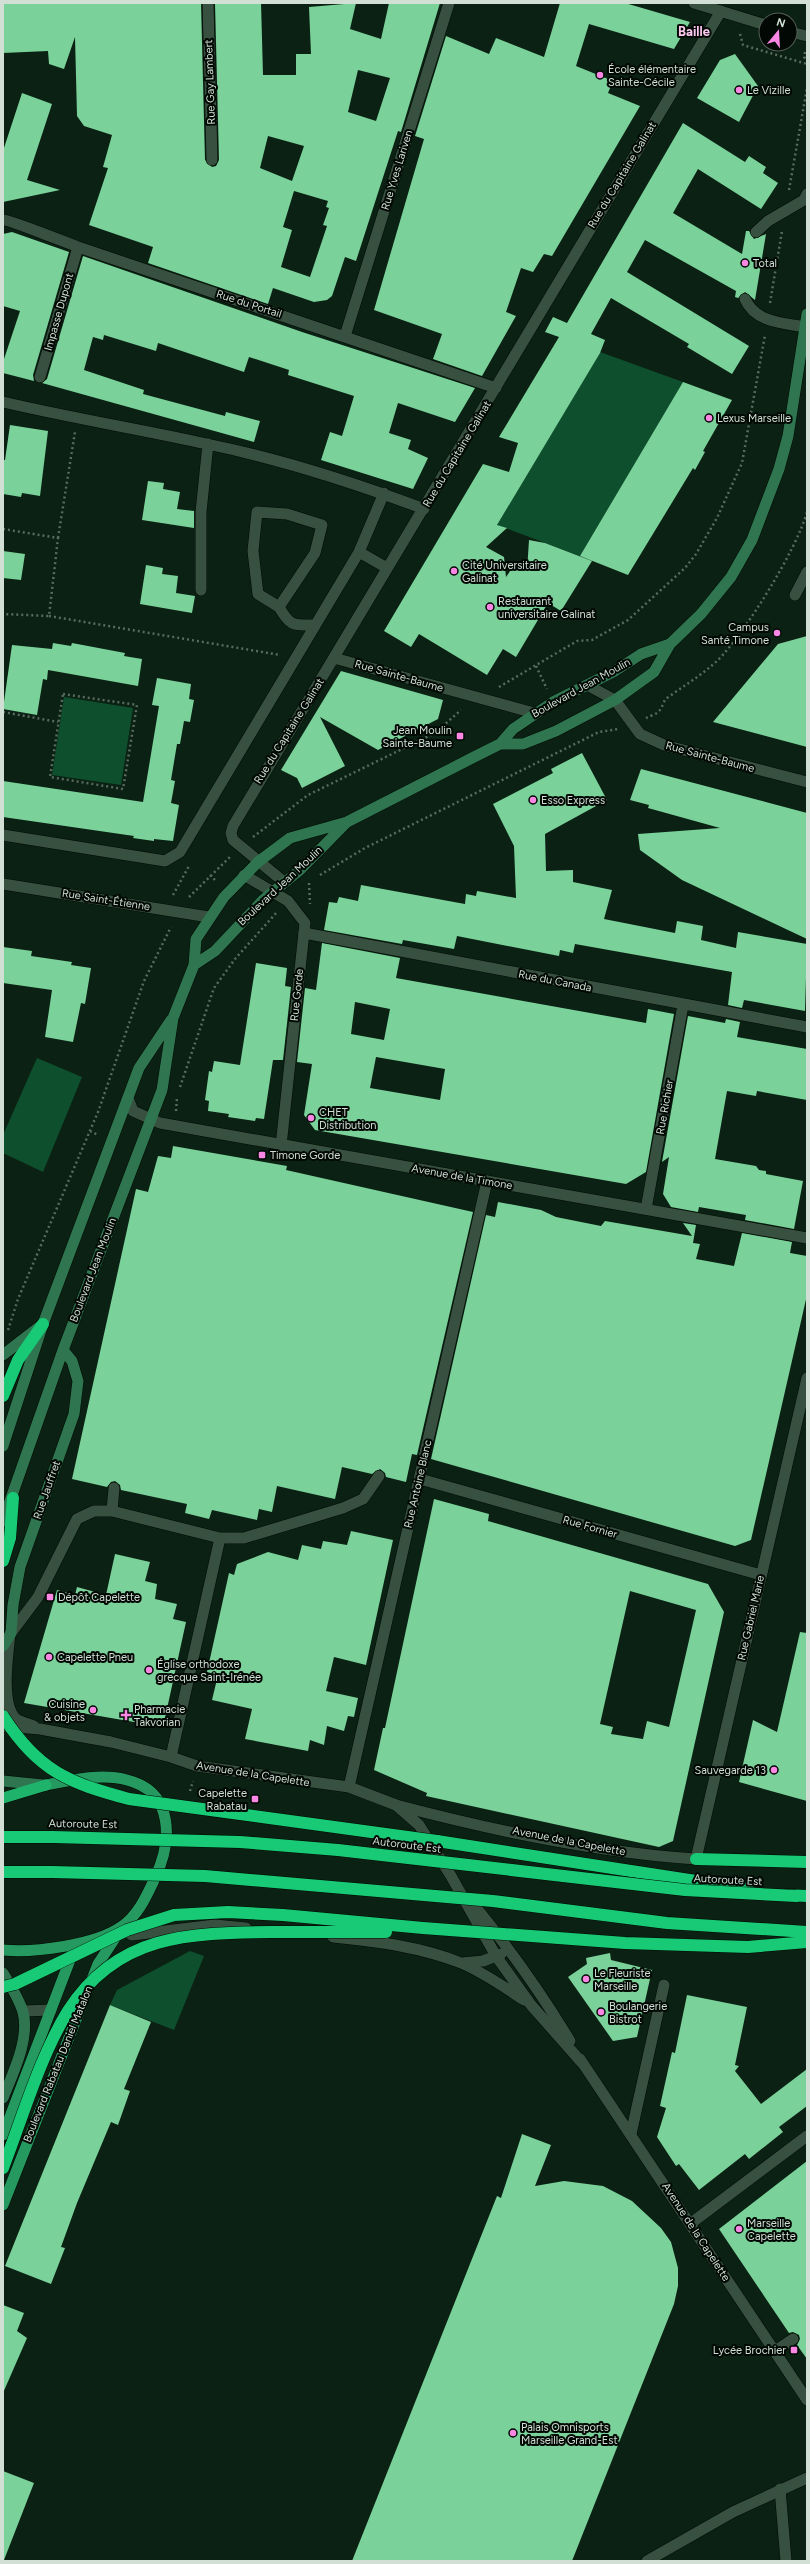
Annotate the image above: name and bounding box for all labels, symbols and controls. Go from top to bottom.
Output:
north arrow [758,12,798,52]
text: N [775,15,787,30]
district label: Baille [678,24,710,39]
street label: Rue Gay Lambert [202,39,218,125]
place label: École élémentaire Sainte-Cécile [608,63,696,89]
marker: École élémentaire Sainte-Cécile [595,70,605,80]
place label: Le Vizille [747,84,790,97]
marker: Le Vizille [734,85,744,95]
street label: Rue du Capitaine Galinat [585,120,659,230]
street label: Rue Yves Lariven [379,128,415,212]
place label: Total [753,257,777,270]
marker: Total [740,258,750,268]
street label: Impasse Dupont [42,272,76,352]
street label: Rue du Portail [215,287,283,321]
street label: Rue du Capitaine Galinat [420,399,494,509]
place label: Lexus Marseille [717,412,791,425]
marker: Lexus Marseille [704,413,714,423]
place label: Cité Universitaire Galinat [462,559,547,585]
marker: Cité Universitaire Galinat [449,566,459,576]
place label: Restaurant universitaire Galinat [498,595,595,621]
marker: Restaurant universitaire Galinat [485,602,495,612]
place label: Campus Santé Timone [701,621,769,647]
marker: Campus Santé Timone [772,628,782,638]
street label: Boulevard Jean Moulin [529,655,633,721]
street label: Rue Sainte-Baume [353,657,445,695]
street label: Rue du Capitaine Galinat [251,676,327,786]
place label: Jean Moulin Sainte-Baume [382,724,452,750]
marker: Jean Moulin Sainte-Baume [455,731,465,741]
street label: Rue Sainte-Baume [664,739,756,775]
place label: Esso Express [541,794,605,807]
marker: Esso Express [528,795,538,805]
street label: Boulevard Jean Moulin [235,844,325,928]
street label: Rue Saint-Étienne [61,887,151,913]
street label: Rue Gorde [288,968,306,1022]
street label: Rue du Canada [517,968,593,994]
street label: Rue Richier [654,1078,676,1135]
place label: CHET Distribution [319,1106,377,1132]
marker: CHET Distribution [306,1113,316,1123]
place label: Timone Gorde [270,1149,340,1162]
marker: Timone Gorde [257,1150,267,1160]
street label: Avenue de la Timone [410,1162,514,1192]
street label: Boulevard Jean Moulin [67,1216,119,1324]
street label: Rue Antoine Blanc [402,1439,434,1529]
street label: Rue Jauffret [31,1459,63,1521]
street label: Rue Fornier [561,1513,619,1541]
street label: Rue Gabriel Marie [735,1574,767,1662]
place label: Dépôt Capelette [58,1591,140,1604]
marker: Dépôt Capelette [45,1592,55,1602]
place label: Capelette Pneu [57,1651,133,1664]
marker: Capelette Pneu [44,1652,54,1662]
place label: Église orthodoxe grecque Saint-Irénée [157,1658,261,1684]
marker: Église orthodoxe grecque Saint-Irénée [144,1665,154,1675]
place label: Cuisine & objets [44,1698,85,1724]
place label: Pharmacie Takvorian [134,1703,185,1729]
marker: Cuisine & objets [88,1705,98,1715]
marker: Pharmacie Takvorian [121,1710,131,1720]
street label: Avenue de la Capelette [195,1759,311,1789]
place label: Sauvegarde 13 [694,1764,766,1777]
marker: Sauvegarde 13 [769,1765,779,1775]
place label: Capelette Rabatau [198,1787,247,1813]
marker: Capelette Rabatau [250,1794,260,1804]
street label: Autoroute Est [48,1817,118,1831]
street label: Avenue de la Capelette [512,1824,626,1858]
street label: Autoroute Est [372,1834,442,1856]
street label: Autoroute Est [693,1872,763,1888]
place label: Le Fleuriste Marseille [594,1967,651,1993]
marker: Le Fleuriste Marseille [581,1974,591,1984]
street label: Boulevard Rabatau Daniel Matalon [21,1984,95,2144]
place label: Boulangerie Bistrot [609,2000,667,2026]
marker: Boulangerie Bistrot [596,2007,606,2017]
street label: Avenue de la Capelette [659,2180,733,2284]
place label: Marseille Capelette [747,2217,796,2243]
marker: Marseille Capelette [734,2224,744,2234]
place label: Lycée Brochier [713,2344,786,2357]
marker: Lycée Brochier [789,2345,799,2355]
place label: Palais Omnisports Marseille Grand-Est [521,2421,618,2447]
marker: Palais Omnisports Marseille Grand-Est [508,2428,518,2438]

